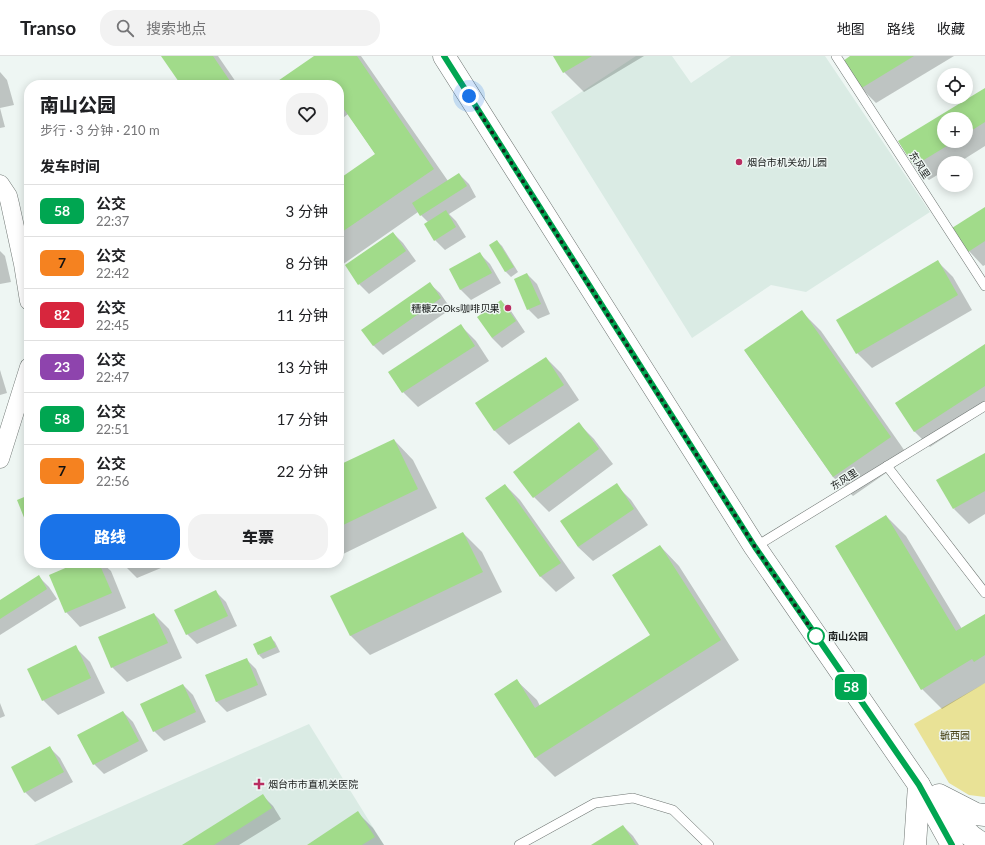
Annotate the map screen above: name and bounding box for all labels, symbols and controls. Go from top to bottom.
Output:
search box [100,10,380,46]
text: Transo [20,16,76,39]
icon: search [114,17,136,39]
text: 搜索地点 [146,19,206,37]
text: 地图 [837,20,865,37]
text: 路线 [887,20,915,37]
text: 收藏 [937,20,965,37]
map controls [937,68,973,192]
button: locate [937,68,973,104]
your location [459,86,479,106]
text: 南山公园 [40,93,116,116]
button: heart [286,93,328,135]
button: + [937,112,973,148]
text: 步行 · 3 分钟 · 210 m [40,122,160,138]
street label: 东风里 [907,149,933,181]
place label: 烟台市机关幼儿园 [747,156,827,168]
button: − [937,156,973,192]
text: 发车时间 [40,157,100,175]
marker: 烟台市机关幼儿园 [734,157,744,167]
text: 公交 [96,194,126,212]
text: 58 [54,202,70,219]
text: 3 分钟 [285,202,328,220]
text: 22:37 [96,213,129,229]
text: 公交 [96,246,126,264]
text: 7 [58,254,66,271]
text: 8 分钟 [285,254,328,272]
text: 22:42 [96,265,129,281]
text: 公交 [96,298,126,316]
place label: 糟糠ZoOks咖啡贝果 [411,302,500,314]
marker: 糟糠ZoOks咖啡贝果 [503,303,513,313]
text: 82 [54,306,70,323]
text: 11 分钟 [277,306,328,324]
text: 22:45 [96,317,129,333]
text: 公交 [96,350,126,368]
text: 23 [54,358,70,375]
text: 13 分钟 [277,358,328,376]
text: 22:47 [96,369,129,385]
text: 公交 [96,402,126,420]
text: 58 [54,410,70,427]
text: 17 分钟 [277,410,328,428]
text: 22:51 [96,421,129,437]
text: 公交 [96,454,126,472]
text: 7 [58,462,66,479]
text: 22 分钟 [277,462,328,480]
street label: 东风里 [828,466,860,492]
text: 22:56 [96,473,129,489]
button: 路线 [40,514,180,560]
button: 车票 [188,514,328,560]
marker: 南山公园 [807,627,825,645]
place label: 南山公园 [828,630,868,642]
line badge: 58 [833,674,869,700]
text: 58 [843,678,859,695]
park label: 毓西园 [940,729,970,741]
marker: 烟台市市直机关医院 [253,778,265,790]
place label: 烟台市市直机关医院 [268,778,358,790]

